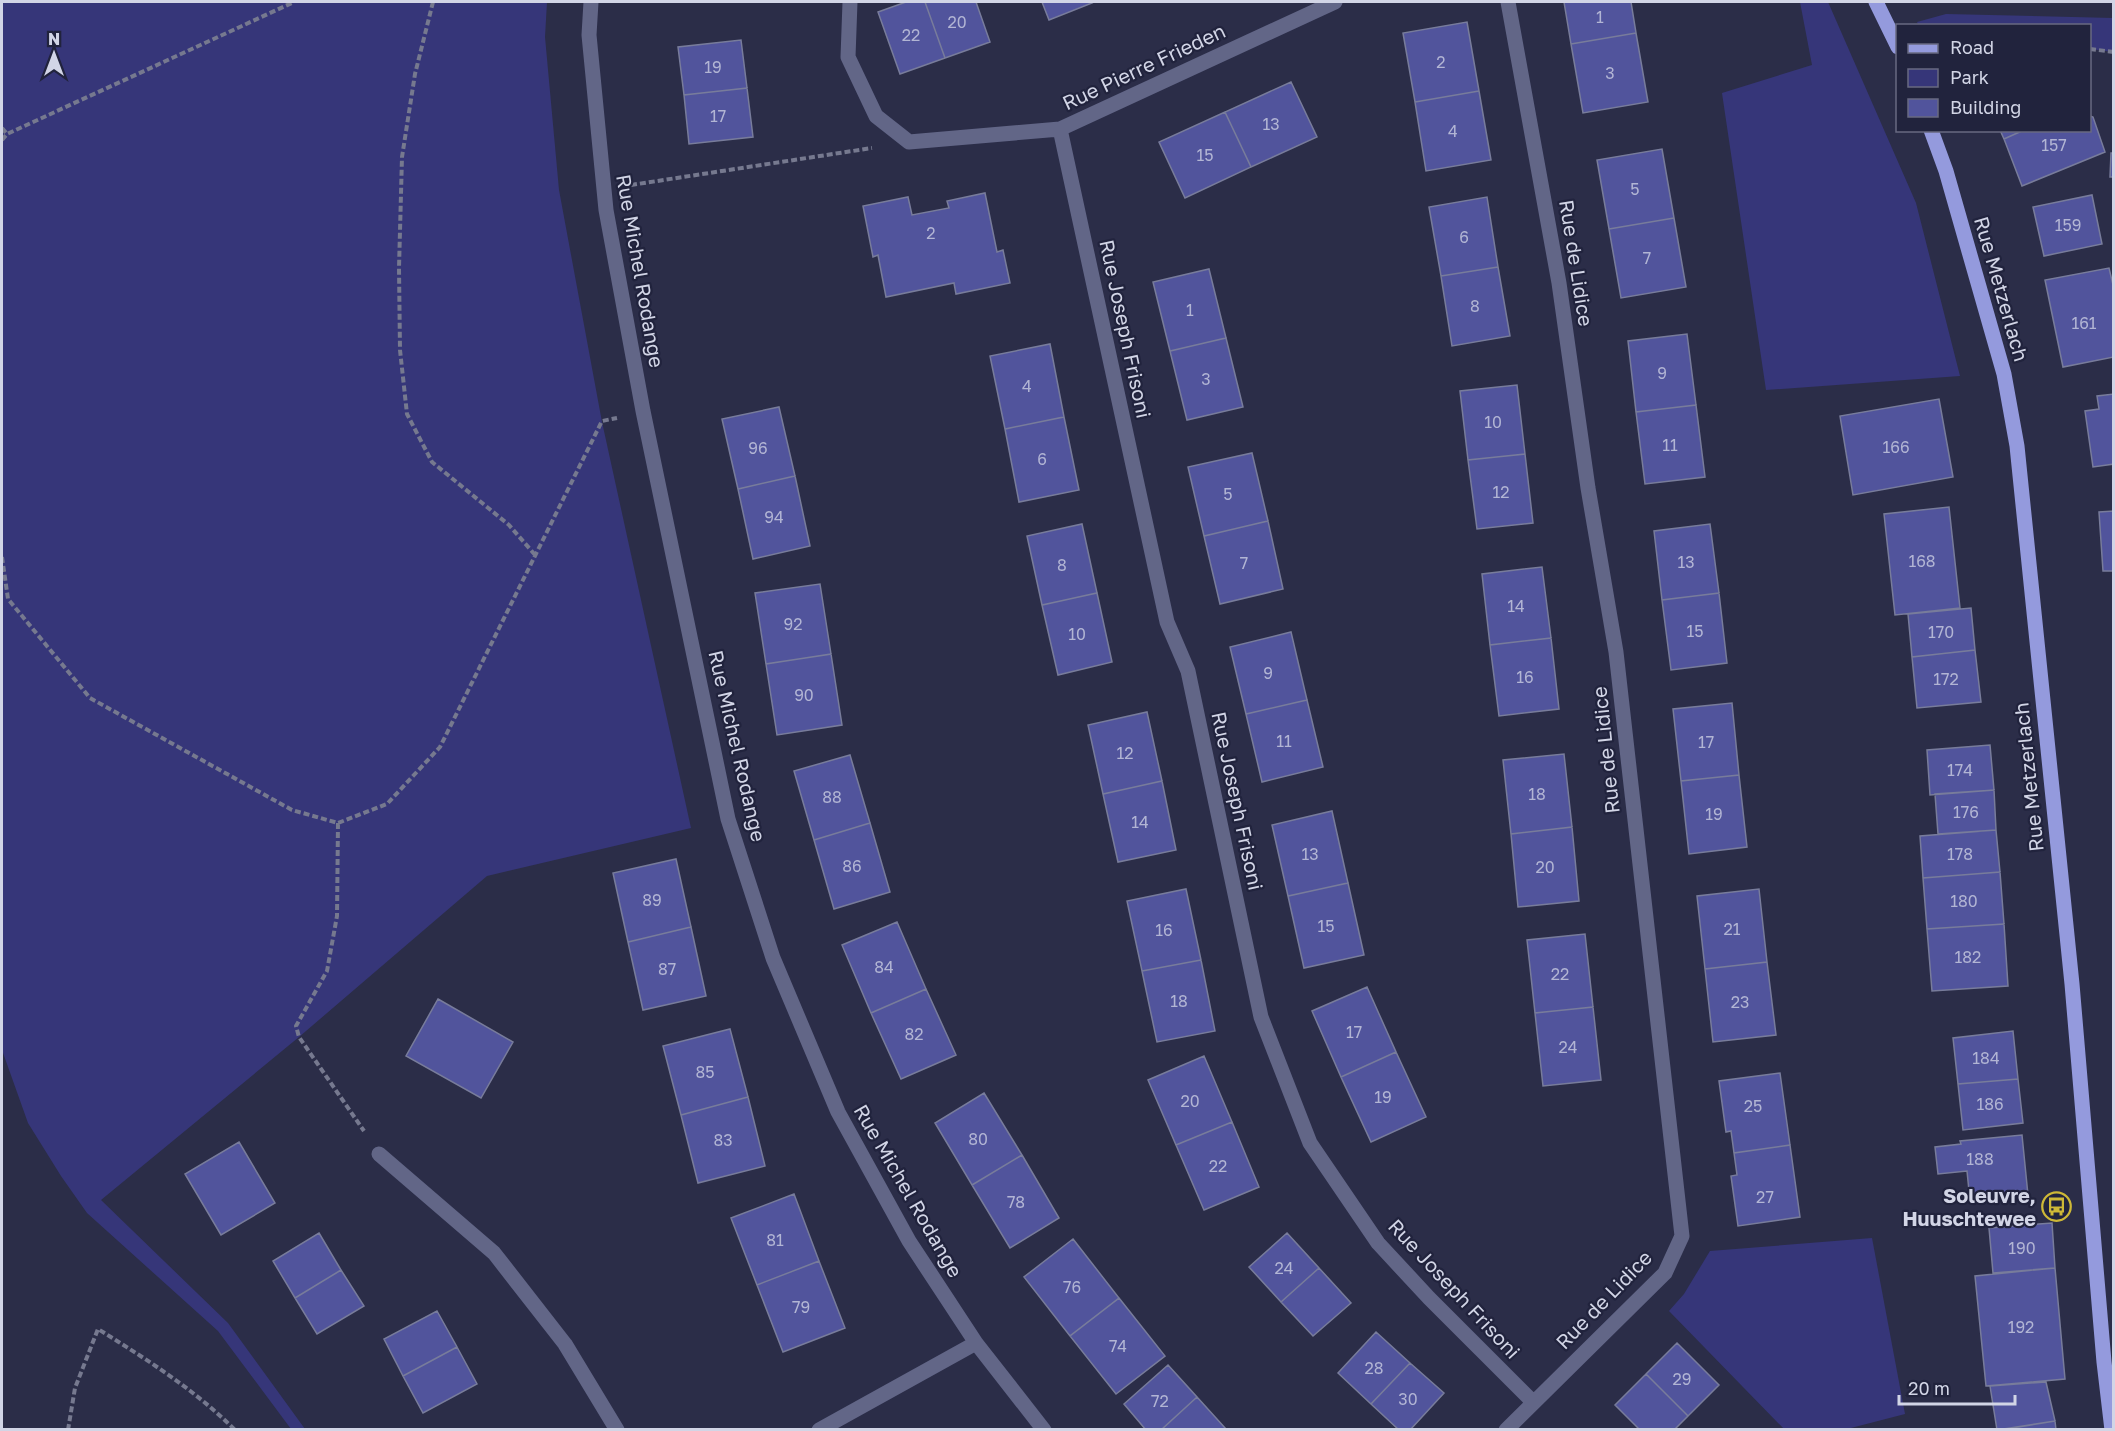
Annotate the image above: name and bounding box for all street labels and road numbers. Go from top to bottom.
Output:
street label: Rue Pierre Frieden [1058,18,1229,114]
street label: Rue Michel Rodange [612,172,670,369]
street label: Rue de Lidice [1555,198,1599,328]
street label: Rue Metzerlach [1970,214,2034,364]
street label: Rue Joseph Frisoni [1095,237,1157,420]
street label: Rue Michel Rodange [704,648,772,844]
street label: Rue de Lidice [1586,685,1624,815]
street label: Rue Metzerlach [2008,701,2048,853]
street label: Rue Joseph Frisoni [1207,709,1269,892]
street label: Rue Michel Rodange [850,1100,968,1281]
street label: Rue Joseph Frisoni [1384,1214,1526,1363]
street label: Rue de Lidice [1550,1245,1656,1354]

